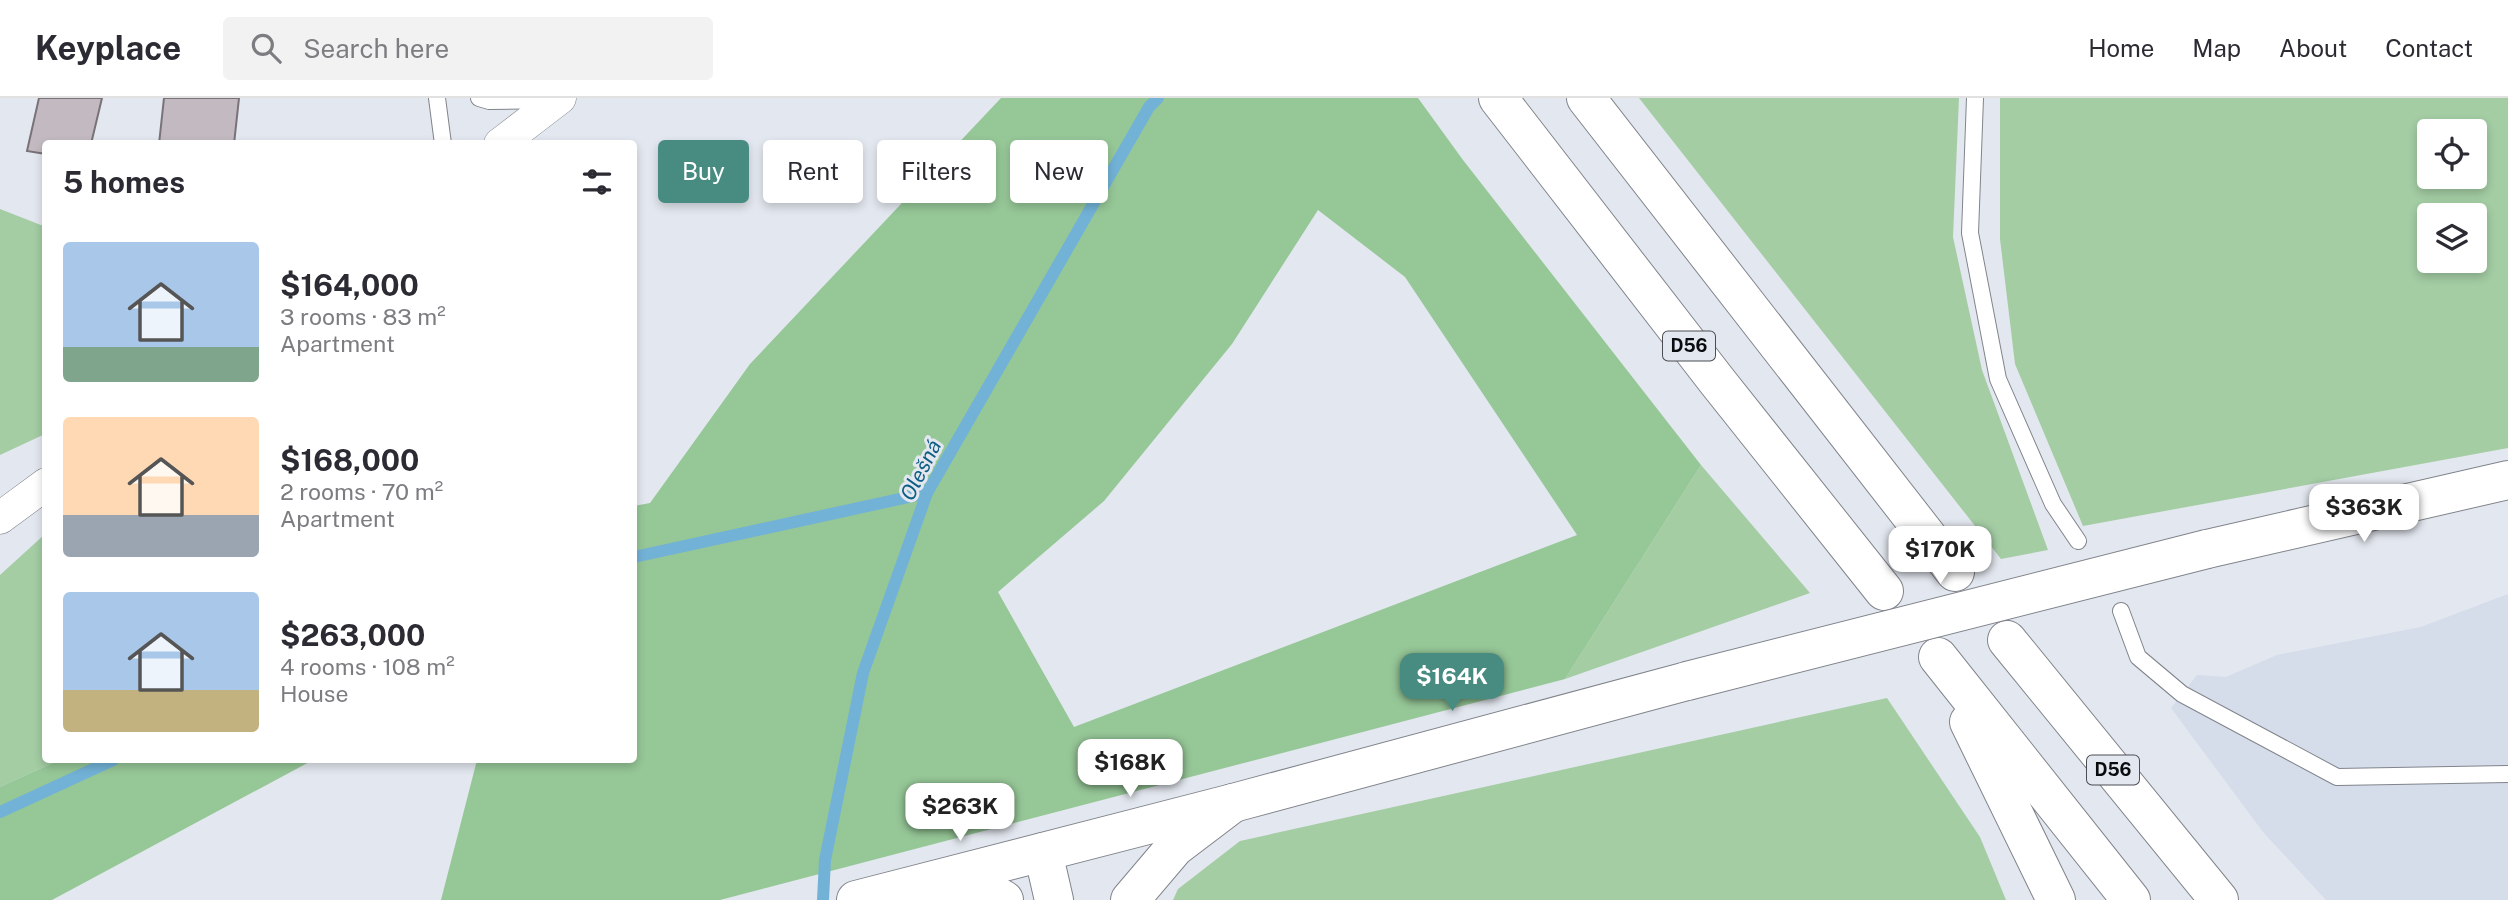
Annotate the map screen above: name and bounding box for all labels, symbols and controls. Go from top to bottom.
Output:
search box [223,17,713,80]
text: Keyplace [35,29,181,67]
icon: search [247,29,285,67]
text: Search here [303,33,449,64]
text: Home [2088,34,2154,62]
text: Map [2192,34,2241,62]
text: About [2279,34,2347,62]
text: Contact [2385,34,2473,62]
map controls [2417,119,2487,273]
button: locate [2417,119,2487,189]
chip: Buy [658,140,749,203]
chip: Rent [763,140,863,203]
chip: Filters [877,140,996,203]
chip: New [1010,140,1108,203]
icon: filters [578,163,616,201]
text: 5 homes [63,164,185,200]
button: layers [2417,203,2487,273]
text: $164,000 [280,267,419,303]
icon: home [119,270,203,354]
text: 3 rooms · 83 m² [280,303,446,330]
text: Apartment [280,330,395,357]
road number: D56 [1663,332,1715,360]
water label: Olešná [895,435,946,504]
text: $168,000 [280,442,419,478]
icon: home [119,445,203,529]
text: 2 rooms · 70 m² [280,478,443,505]
pin: $363K [2315,484,2413,544]
text: $363K [2325,493,2403,520]
text: Apartment [280,505,395,532]
pin: $170K [1891,526,1989,586]
text: $170K [1905,535,1976,562]
text: $263,000 [280,617,425,653]
icon: home [119,620,203,704]
text: 4 rooms · 108 m² [280,653,455,680]
pin: $164K [1403,654,1501,713]
text: $164K [1416,662,1488,689]
text: House [280,680,348,707]
pin: $168K [1081,740,1179,799]
text: $168K [1094,748,1166,775]
road number: D56 [2087,756,2139,784]
pin: $263K [911,784,1009,843]
text: $263K [921,792,999,819]

